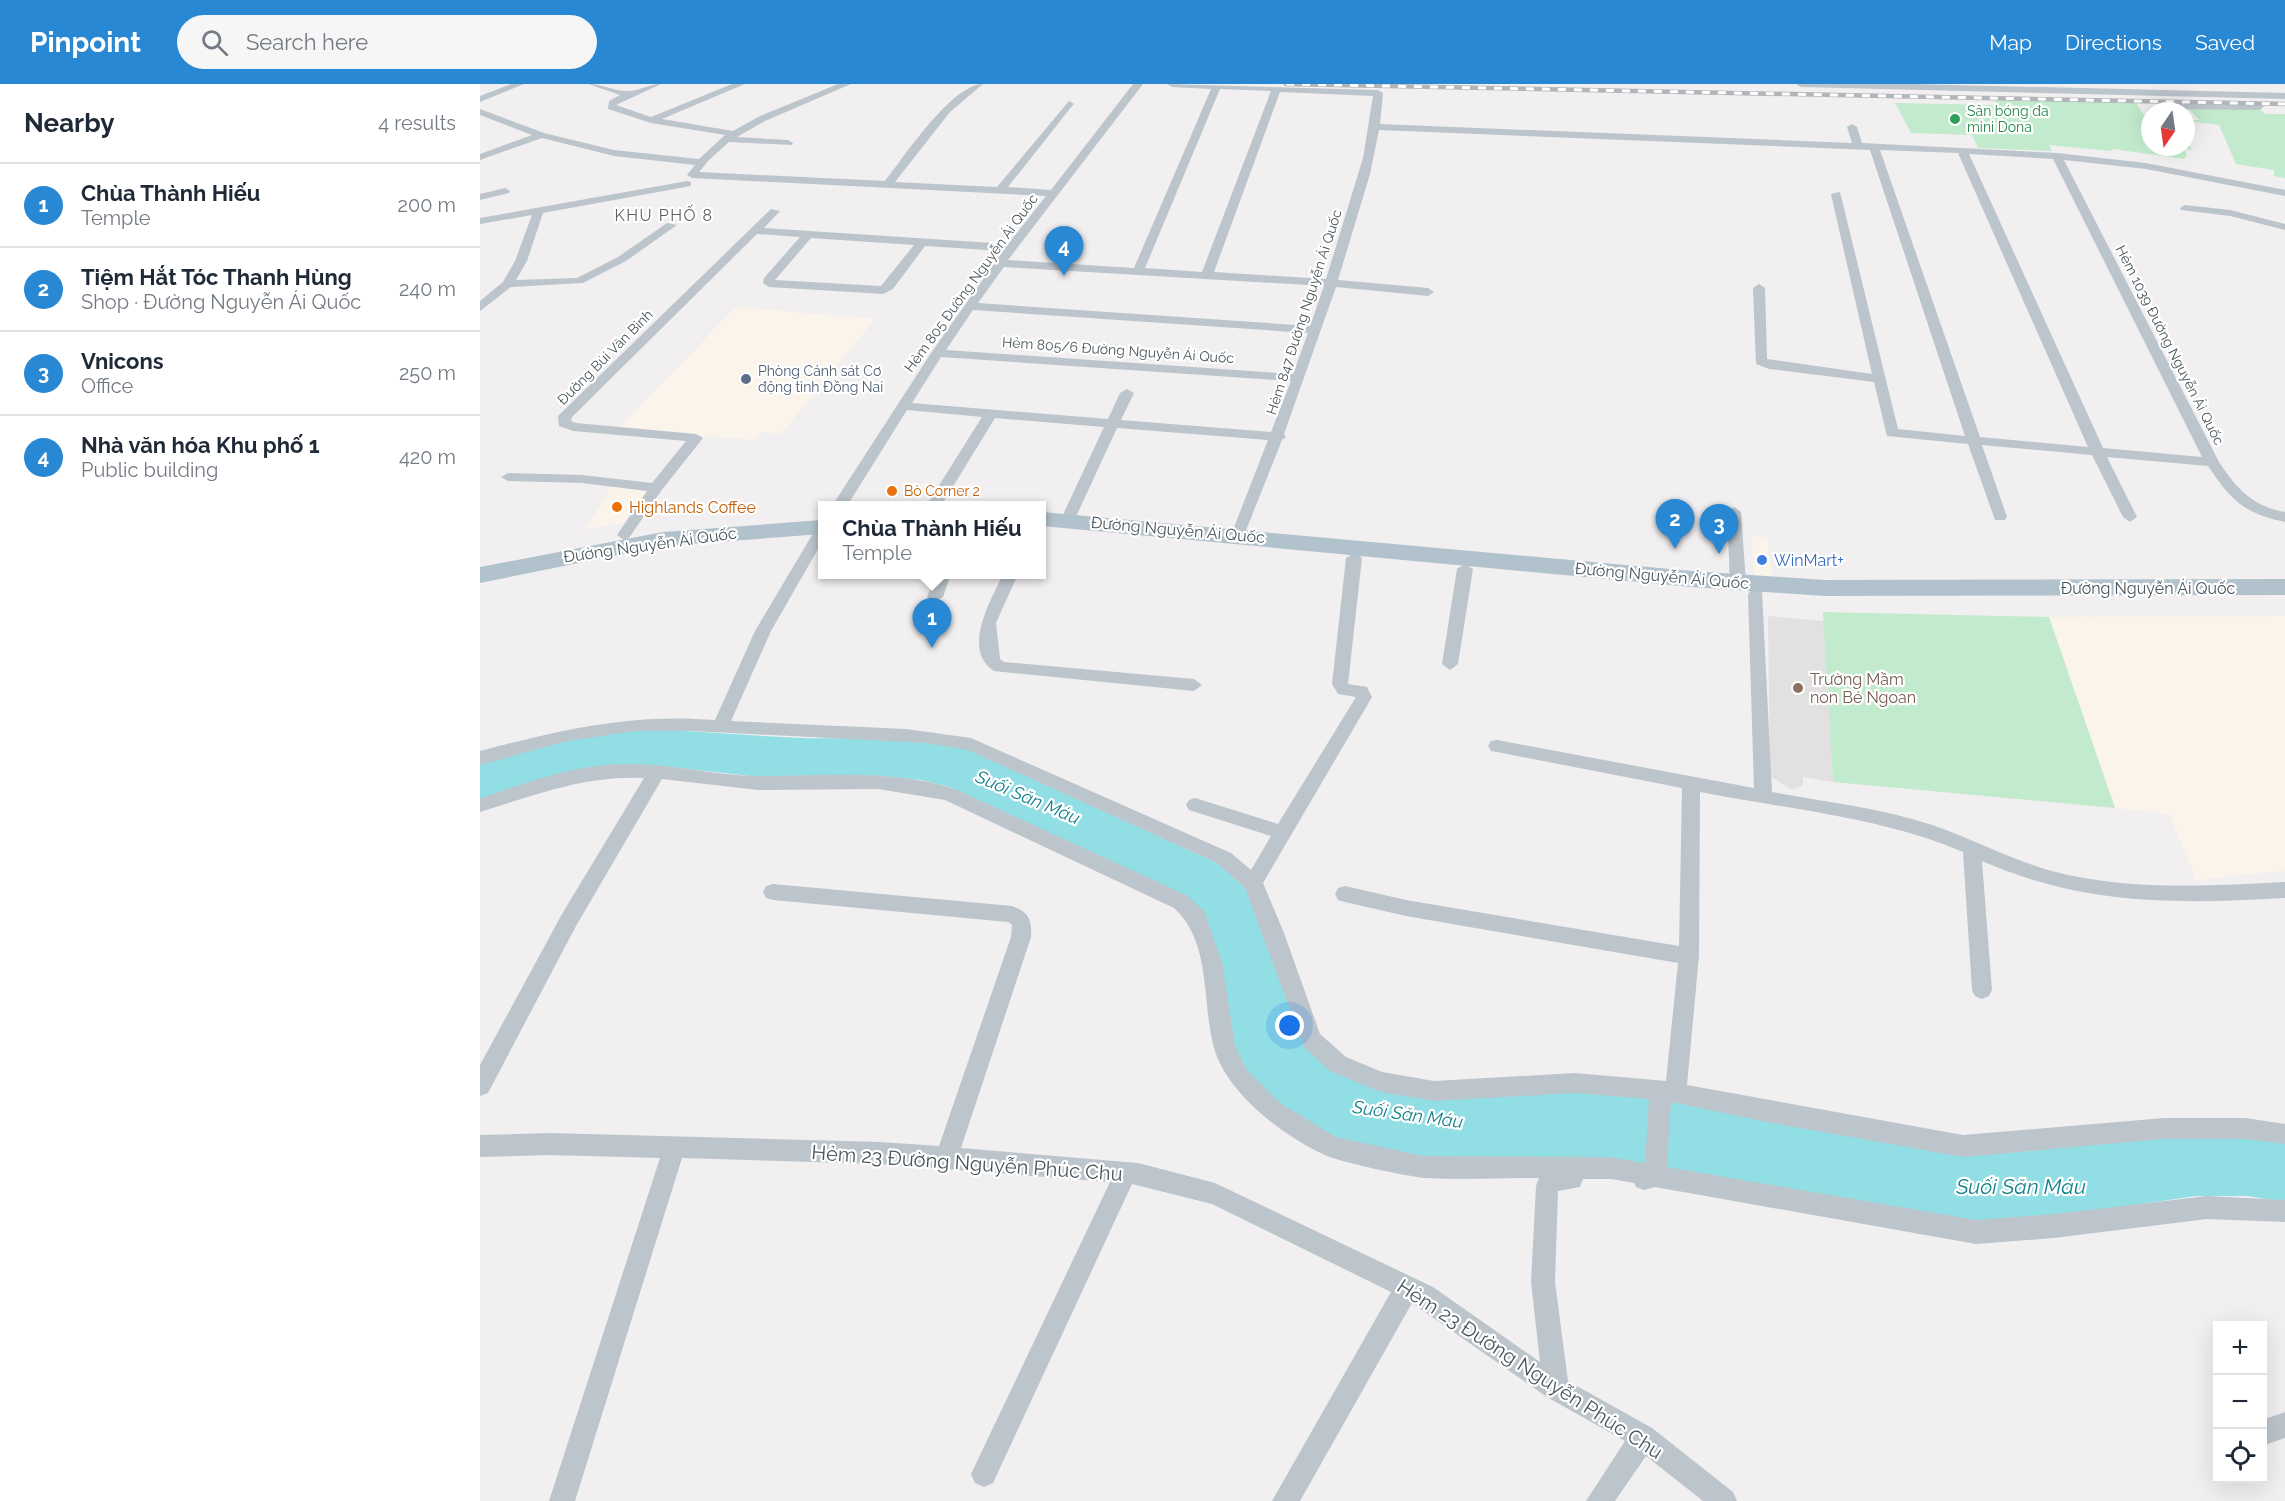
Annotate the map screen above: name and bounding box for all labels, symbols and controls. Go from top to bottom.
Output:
search box [177,15,597,69]
text: Pinpoint [30,26,141,59]
icon: search [198,26,231,59]
text: Search here [246,29,368,55]
text: Map [1989,30,2032,55]
text: Directions [2065,30,2162,55]
text: Saved [2195,30,2255,55]
north arrow [2141,102,2195,156]
place label: Sân bóng đa mini Dona [1967,103,2049,135]
text: Nearby [24,108,114,138]
text: 4 results [378,111,456,135]
marker: Sân bóng đa mini Dona [1948,112,1962,126]
text: Chùa Thành Hiếu [81,180,260,206]
street label: Hẻm 805 Đường Nguyễn Ái Quốc [900,190,1041,375]
text: 1 [39,193,48,217]
text: 200 m [398,193,456,217]
district label: KHU PHỐ 8 [614,204,714,225]
text: Temple [81,206,151,230]
street label: Hẻm 847 Đường Nguyễn Ái Quốc [1262,207,1345,417]
pin: 4 [1044,226,1084,276]
street label: Hẻm 1039 Đường Nguyễn Ái Quốc [2113,242,2228,448]
text: Tiệm Hắt Tóc Thanh Hùng [81,264,352,290]
text: 2 [38,277,49,301]
text: 240 m [399,277,456,301]
text: Shop · Đường Nguyễn Ái Quốc [81,290,361,314]
street label: Đường Bùi Văn Bình [554,306,656,408]
street label: Hẻm 805/6 Đường Nguyễn Ái Quốc [1001,333,1235,366]
text: Vnicons [81,348,164,374]
text: 3 [38,361,49,385]
text: 250 m [399,361,456,385]
place label: Phòng Cảnh sát Cơ động tỉnh Đồng Nai [758,363,883,395]
marker: Phòng Cảnh sát Cơ động tỉnh Đồng Nai [739,372,753,386]
text: Office [81,374,133,398]
text: Nhà văn hóa Khu phố 1 [81,432,320,458]
text: 4 [38,445,49,469]
text: 420 m [399,445,456,469]
text: Public building [81,458,218,482]
place label: Bò Corner 2 [904,483,980,499]
marker: Bò Corner 2 [885,484,899,498]
place label: Highlands Coffee [629,498,756,517]
marker: Highlands Coffee [610,500,624,514]
pin: 2 [1656,500,1694,549]
popup [818,501,1046,579]
pin: 3 [1700,504,1738,554]
street label: Đường Nguyễn Ái Quốc [1090,512,1266,547]
text: Chùa Thành Hiếu [842,515,1022,541]
street label: Đường Nguyễn Ái Quốc [562,522,738,567]
text: Temple [842,541,912,565]
place label: WinMart+ [1774,551,1844,570]
marker: WinMart+ [1755,553,1769,567]
street label: Đường Nguyễn Ái Quốc [1574,558,1750,593]
street label: Đường Nguyễn Ái Quốc [2061,578,2236,598]
pin: 1 [912,598,952,648]
place label: Trường Mầm non Bé Ngoan [1810,670,1916,707]
marker: Trường Mầm non Bé Ngoan [1791,681,1805,695]
water label: Suối Săn Máu [972,765,1083,828]
your location [1275,1011,1304,1040]
water label: Suối Săn Máu [1351,1096,1464,1132]
street label: Hẻm 23 Đường Nguyễn Phúc Chu [811,1140,1123,1186]
water label: Suối Săn Máu [1955,1174,2086,1199]
street label: Hẻm 23 Đường Nguyễn Phúc Chu [1393,1274,1667,1464]
map controls [2213,1321,2267,1483]
button: + [2213,1321,2267,1375]
button: − [2213,1375,2267,1429]
button: locate [2213,1429,2267,1483]

